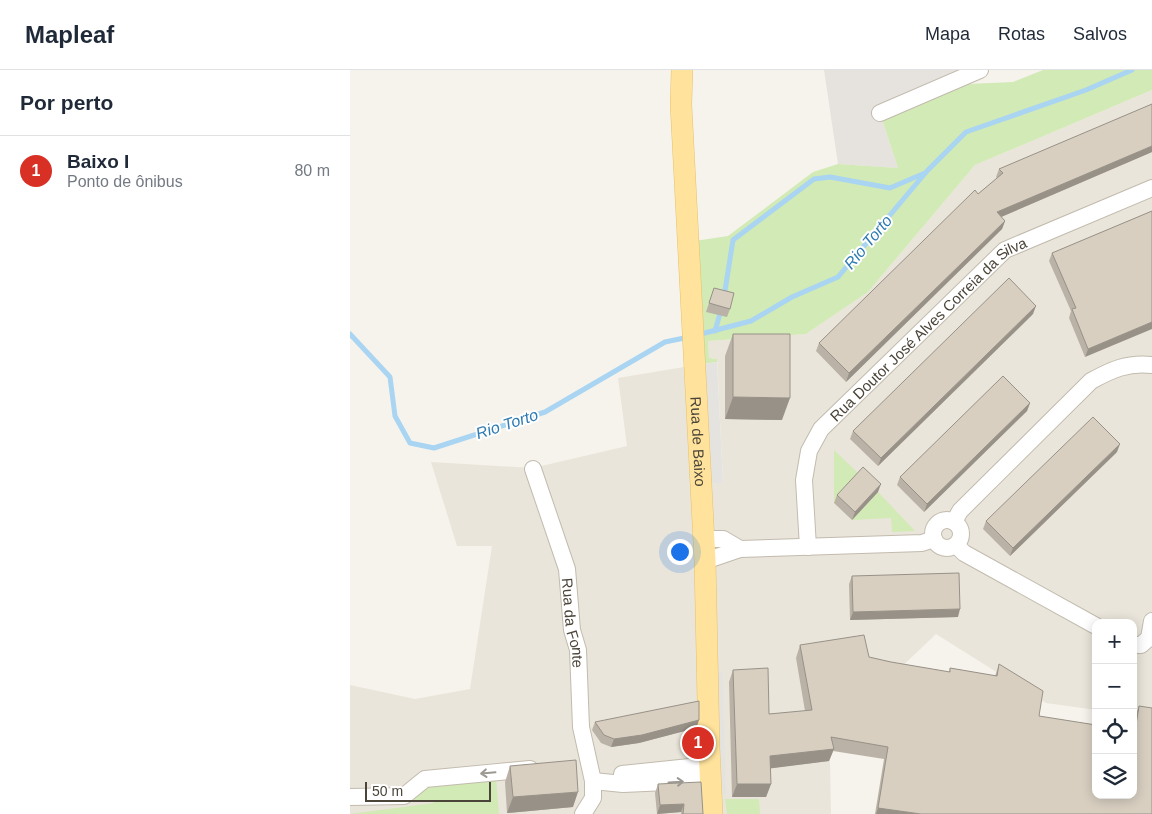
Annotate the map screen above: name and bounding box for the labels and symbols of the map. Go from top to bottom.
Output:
water label: Rio Torto [841,212,895,272]
street label: Rua Doutor José Alves Correia da Silva [826,233,1030,424]
street label: Rua de Baixo [688,396,710,487]
water label: Rio Torto [474,406,540,442]
your location [667,539,693,565]
street label: Rua da Fonte [559,577,587,668]
pin: 1 [682,724,714,762]
one-way arrow [481,768,497,778]
one-way arrow [668,777,684,786]
scale bar [365,779,491,802]

